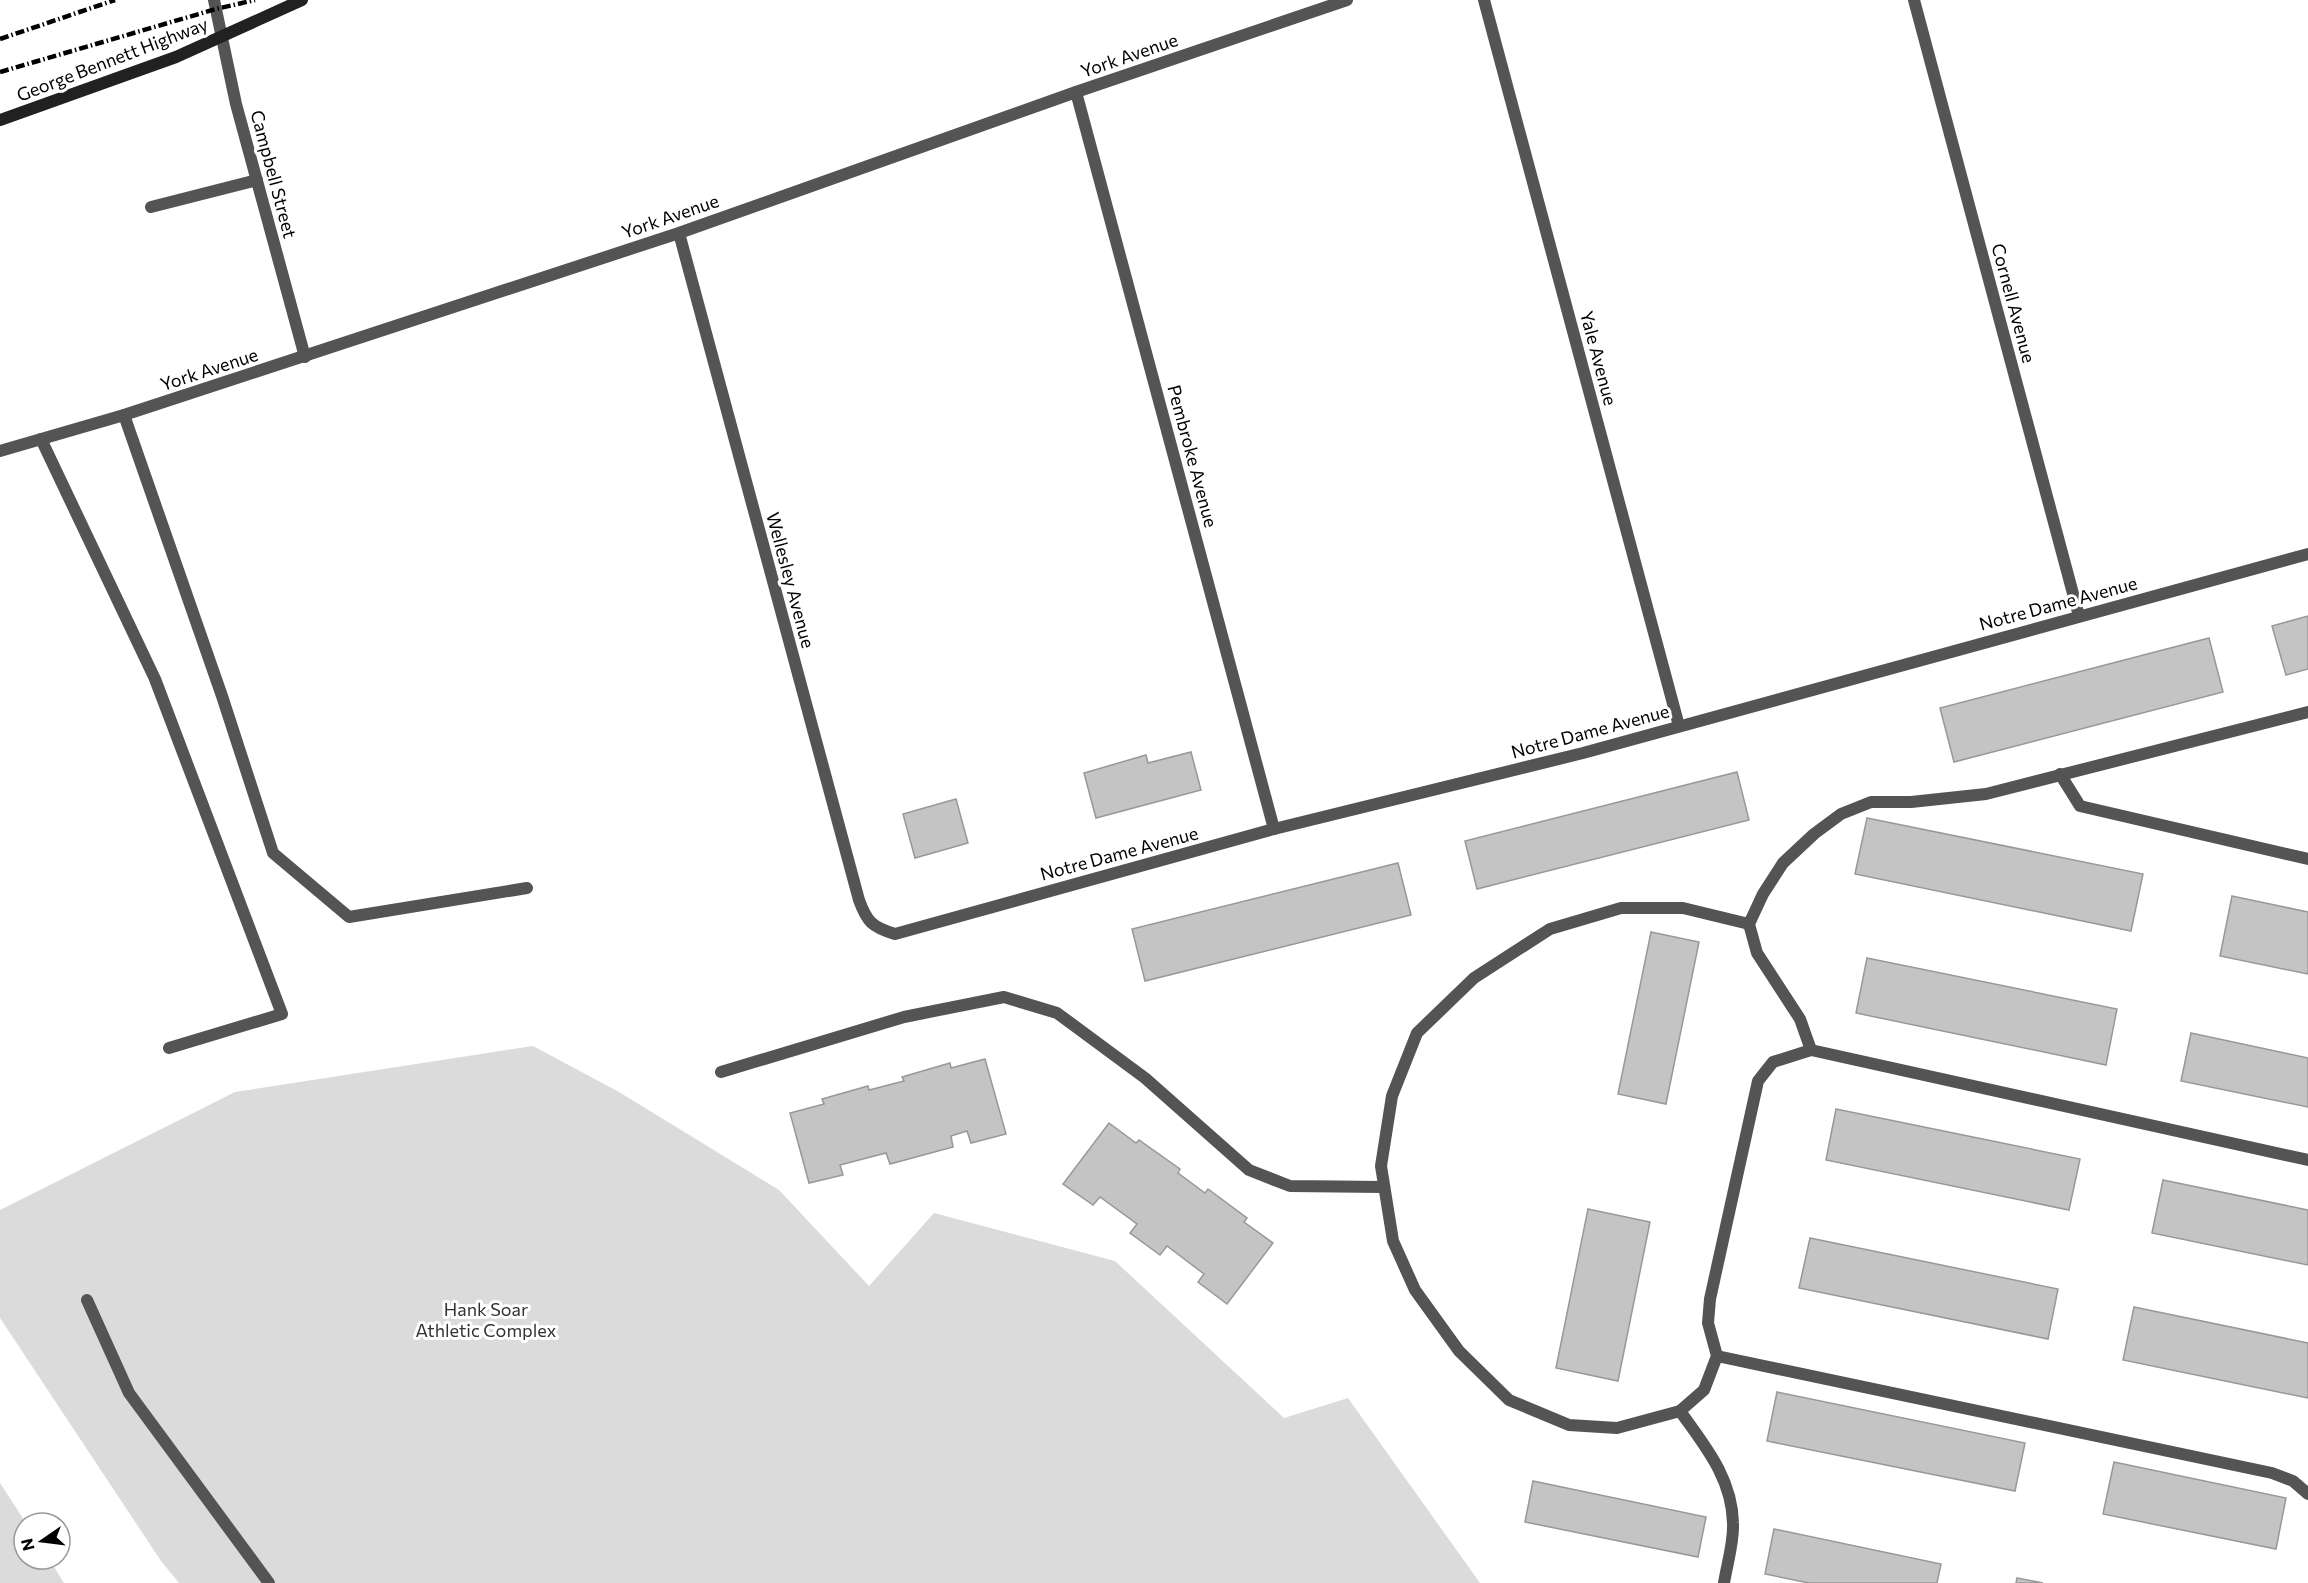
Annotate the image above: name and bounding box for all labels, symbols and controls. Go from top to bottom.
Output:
street label: George Bennett Highway [13,12,211,106]
street label: York Avenue [1078,28,1180,82]
street label: Campbell Street [246,108,302,240]
street label: York Avenue [619,189,721,243]
street label: Cornell Avenue [1987,241,2041,365]
street label: Yale Avenue [1576,308,1622,408]
street label: York Avenue [157,343,261,395]
street label: Pembroke Avenue [1163,382,1223,530]
street label: Wellesley Avenue [762,510,820,650]
street label: Notre Dame Avenue [1977,571,2139,635]
street label: Notre Dame Avenue [1509,699,1671,763]
street label: Notre Dame Avenue [1038,821,1200,885]
park label: Hank Soar Athletic Complex [416,1298,557,1341]
north arrow [12,1511,72,1571]
text: N [16,1537,38,1553]

